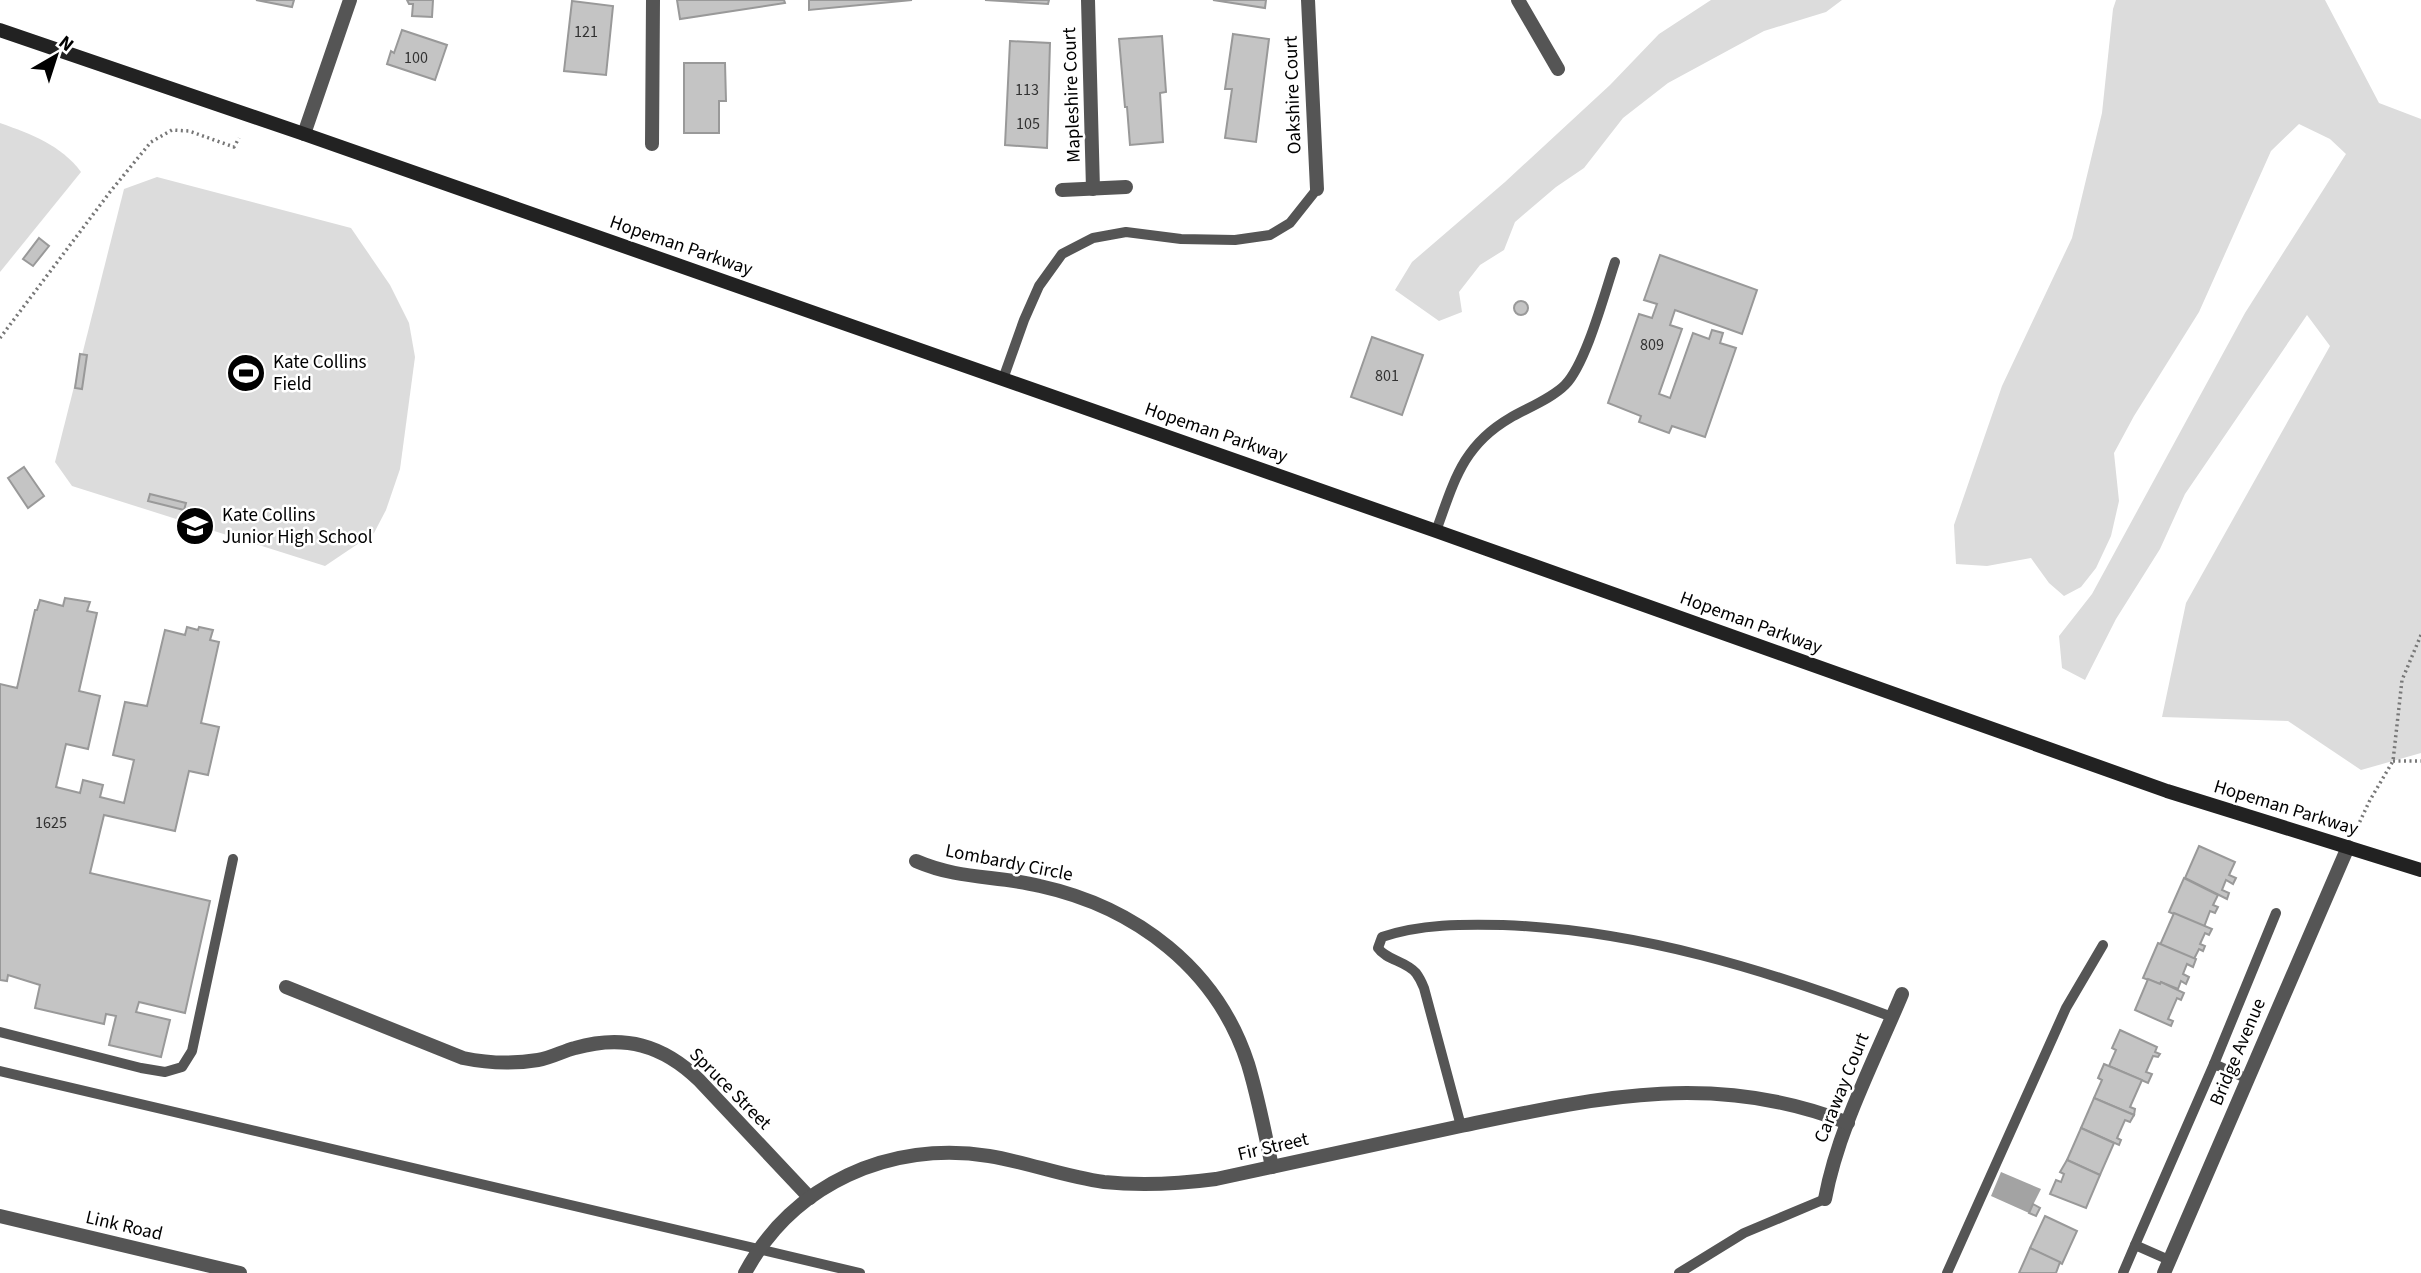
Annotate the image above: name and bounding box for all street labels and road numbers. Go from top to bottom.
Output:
street label: Mapleshire Court [1056,26,1088,163]
street label: Oakshire Court [1277,35,1309,155]
street label: Hopeman Parkway [606,209,756,283]
street label: Hopeman Parkway [1141,396,1291,470]
street label: Hopeman Parkway [1676,585,1826,661]
street label: Hopeman Parkway [2211,773,2362,843]
street label: Lombardy Circle [943,837,1075,889]
street label: Bridge Avenue [2203,994,2273,1110]
street label: Caraway Court [1808,1028,1877,1147]
street label: Spruce Street [683,1042,778,1137]
street label: Fir Street [1235,1126,1312,1168]
street label: Link Road [83,1204,165,1248]

